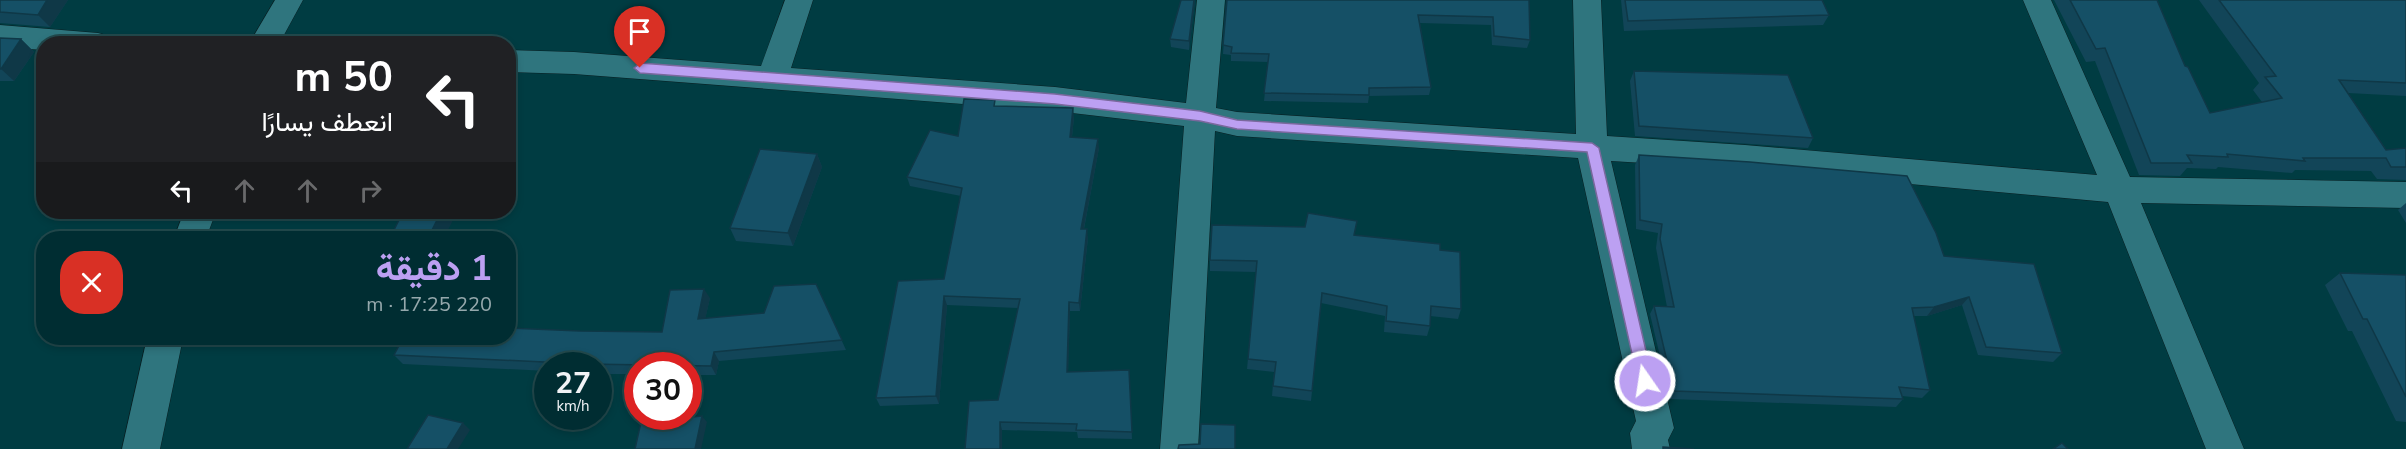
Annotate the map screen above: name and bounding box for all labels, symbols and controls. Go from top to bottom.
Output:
pin [614,6,665,68]
icon: arrive [623,15,656,48]
text: 50 m [294,49,393,106]
icon: left [414,60,492,138]
text: انعطف يسارًا [261,104,393,141]
icon: left [165,174,198,207]
icon: ahead [228,174,261,207]
icon: ahead [291,174,324,207]
icon: right [354,174,387,207]
text: 1 دقيقة [376,244,492,293]
button: close [60,251,123,314]
text: 220 m · 17:25 [366,291,492,318]
position arrow [1613,349,1677,413]
speed limit sign: 30 [624,352,702,430]
text: 27 [555,363,591,404]
text: km/h [556,396,590,416]

